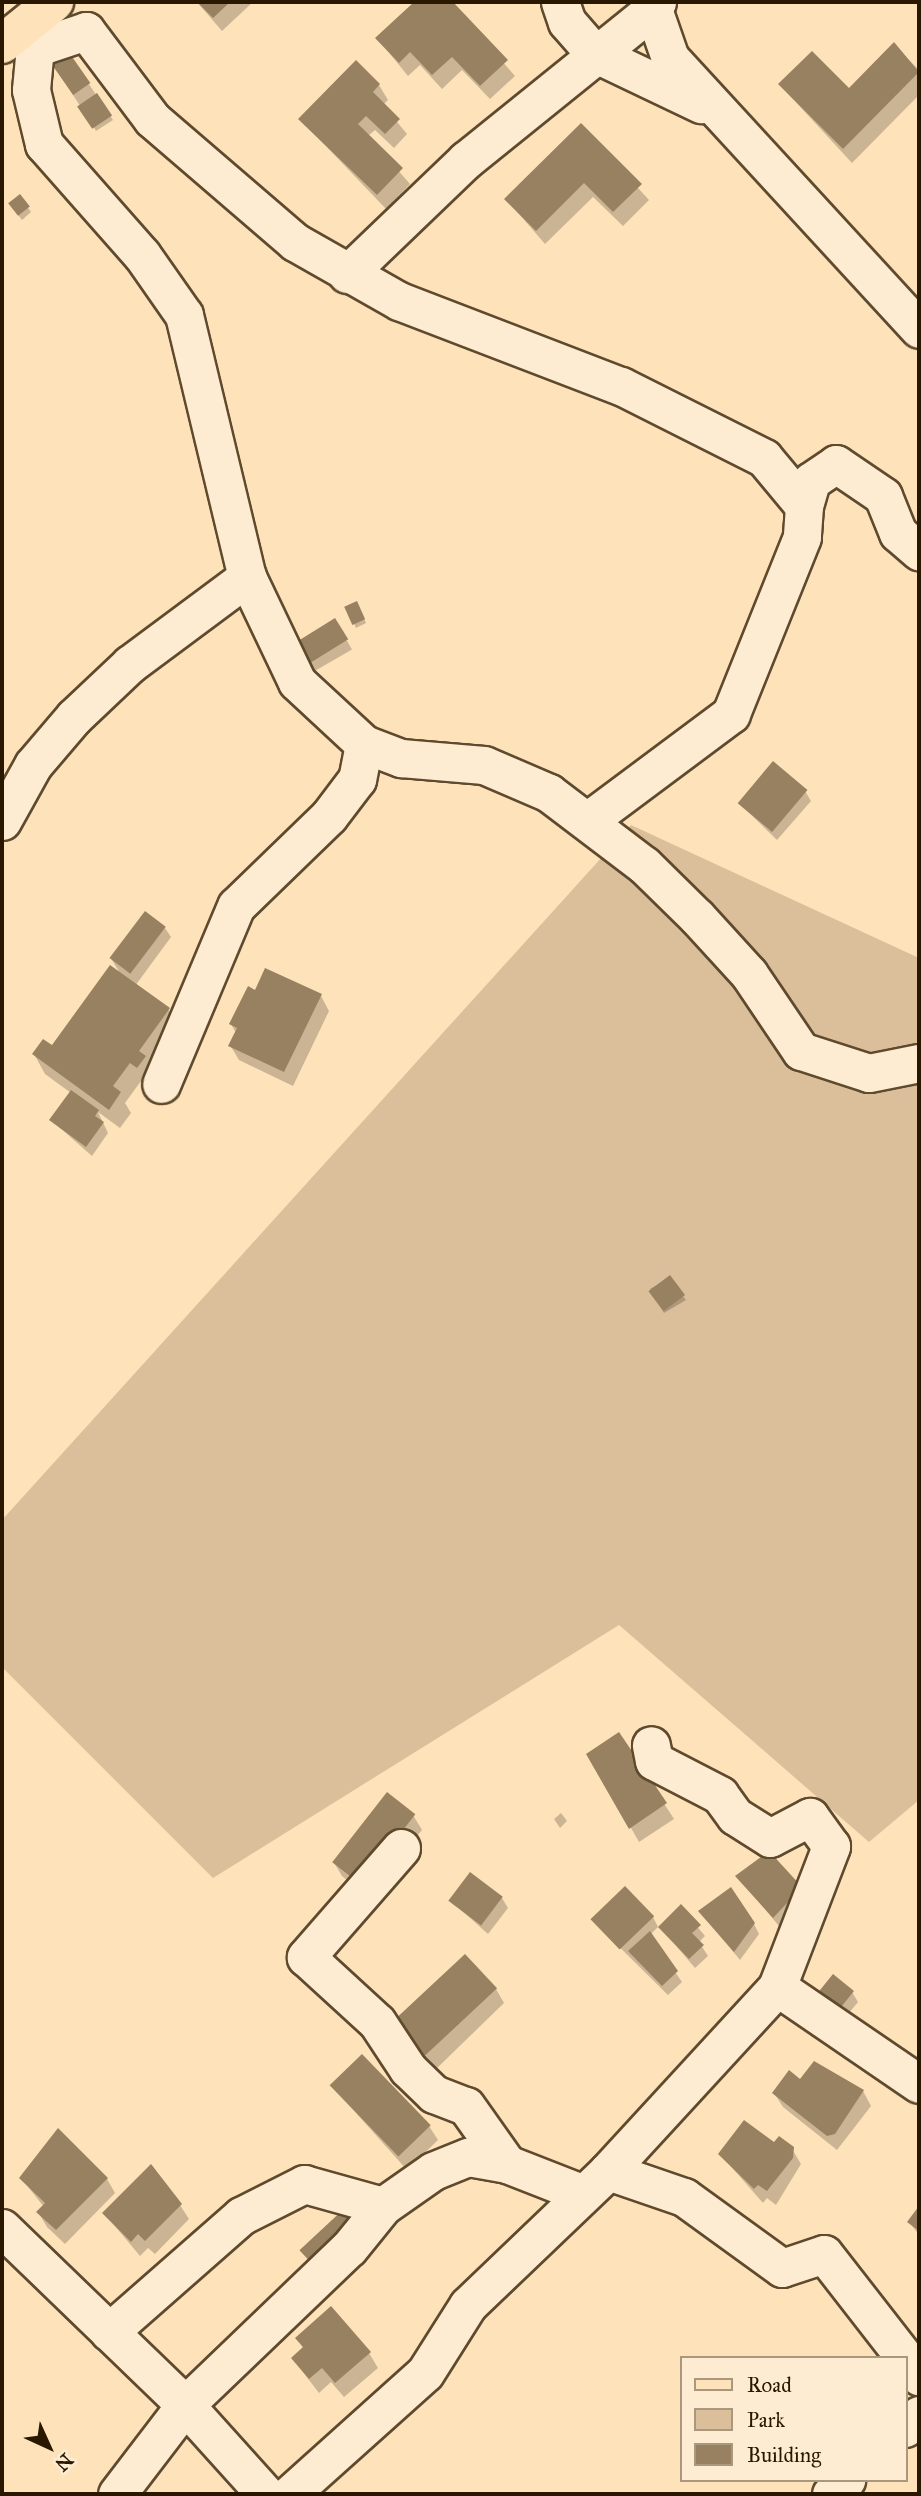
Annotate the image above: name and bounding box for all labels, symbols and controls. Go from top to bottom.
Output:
legend [680,2356,907,2482]
text: Road [747,2372,792,2398]
text: Park [747,2407,785,2433]
north arrow [14,2412,84,2482]
text: Building [747,2442,821,2468]
text: N [50,2448,78,2476]

